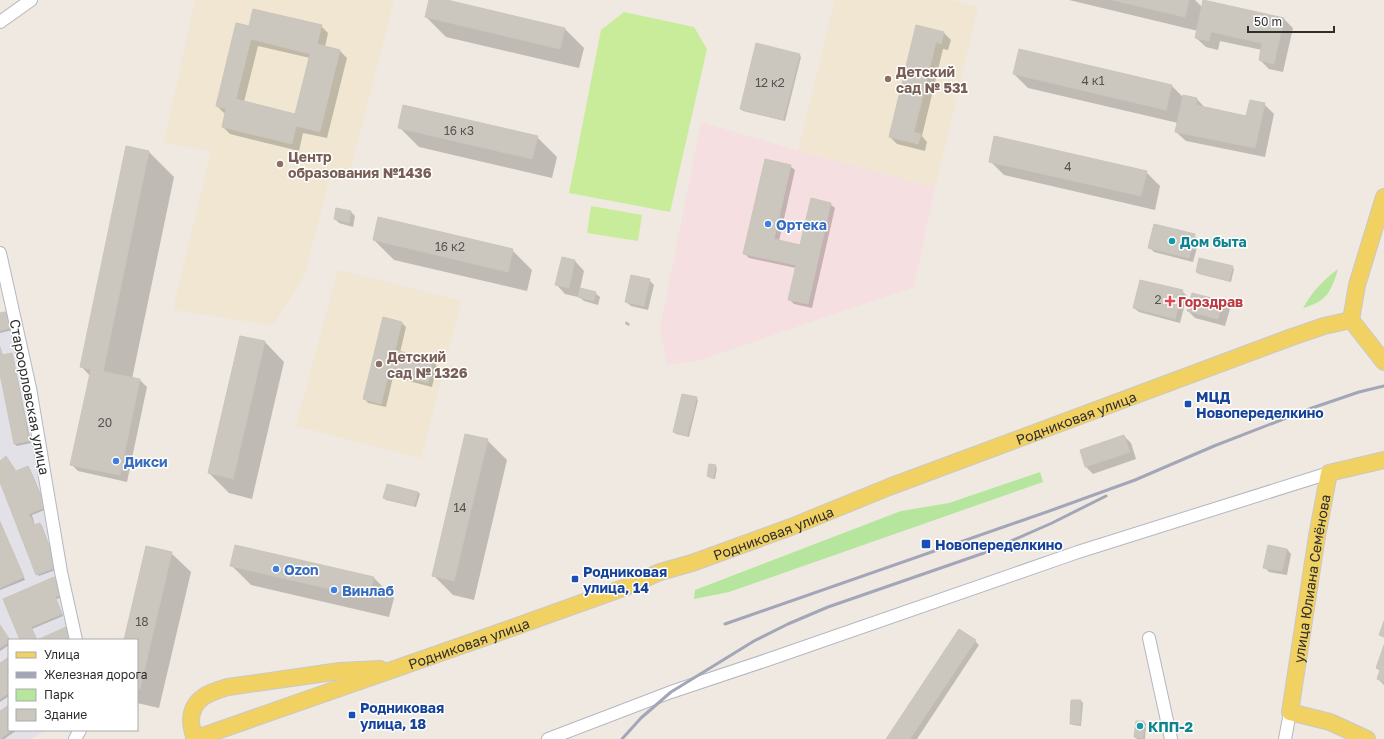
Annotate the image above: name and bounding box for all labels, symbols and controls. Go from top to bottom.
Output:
scale bar [1248,8,1334,34]
text: 50 m [1254,14,1282,29]
place label: Детский сад № 531 [896,63,968,96]
house number: 4 к1 [1081,73,1105,88]
marker: Детский сад № 531 [883,74,893,84]
house number: 12 к2 [755,75,785,90]
house number: 16 к3 [444,123,474,138]
place label: Центр образования №1436 [288,148,432,181]
marker: Центр образования №1436 [275,159,285,169]
house number: 4 [1064,159,1072,174]
place label: Ортека [776,216,827,233]
marker: Ортека [763,219,773,229]
place label: Дом быта [1180,233,1247,250]
marker: Дом быта [1167,236,1177,246]
house number: 16 к2 [435,239,465,254]
house number: 2 [1155,292,1162,307]
place label: Горздрав [1178,293,1243,310]
marker: Горздрав [1165,296,1175,306]
street label: Староорловская улица [7,318,53,476]
place label: Детский сад № 1326 [387,348,468,381]
marker: Детский сад № 1326 [374,359,384,369]
street label: Родниковая улица [1013,387,1139,448]
place label: МЦД Новопеределкино [1196,388,1324,421]
marker: МЦД Новопеределкино [1183,399,1193,409]
house number: 20 [98,415,112,430]
place label: Дикси [124,453,167,470]
marker: Дикси [111,456,121,466]
street label: улица Юлиана Семёнова [1289,493,1333,664]
house number: 14 [453,500,467,515]
street label: Родниковая улица [711,502,836,563]
place label: Новопеределкино [935,536,1063,553]
marker: Новопеределкино [920,538,932,550]
place label: Ozon [284,561,319,578]
place label: Родниковая улица, 14 [583,563,667,596]
marker: Ozon [271,564,281,574]
marker: Родниковая улица, 14 [570,574,580,584]
place label: Винлаб [342,582,394,599]
marker: Винлаб [329,585,339,595]
house number: 18 [135,614,149,629]
street label: Родниковая улица [406,614,532,672]
legend [8,639,138,731]
text: Улица [44,647,80,662]
text: Железная дорога [44,667,147,682]
text: Парк [44,687,74,702]
place label: Родниковая улица, 18 [360,699,444,732]
text: Здание [44,707,87,722]
marker: Родниковая улица, 18 [347,710,357,720]
place label: КПП-2 [1148,718,1194,735]
marker: КПП-2 [1135,721,1145,731]

